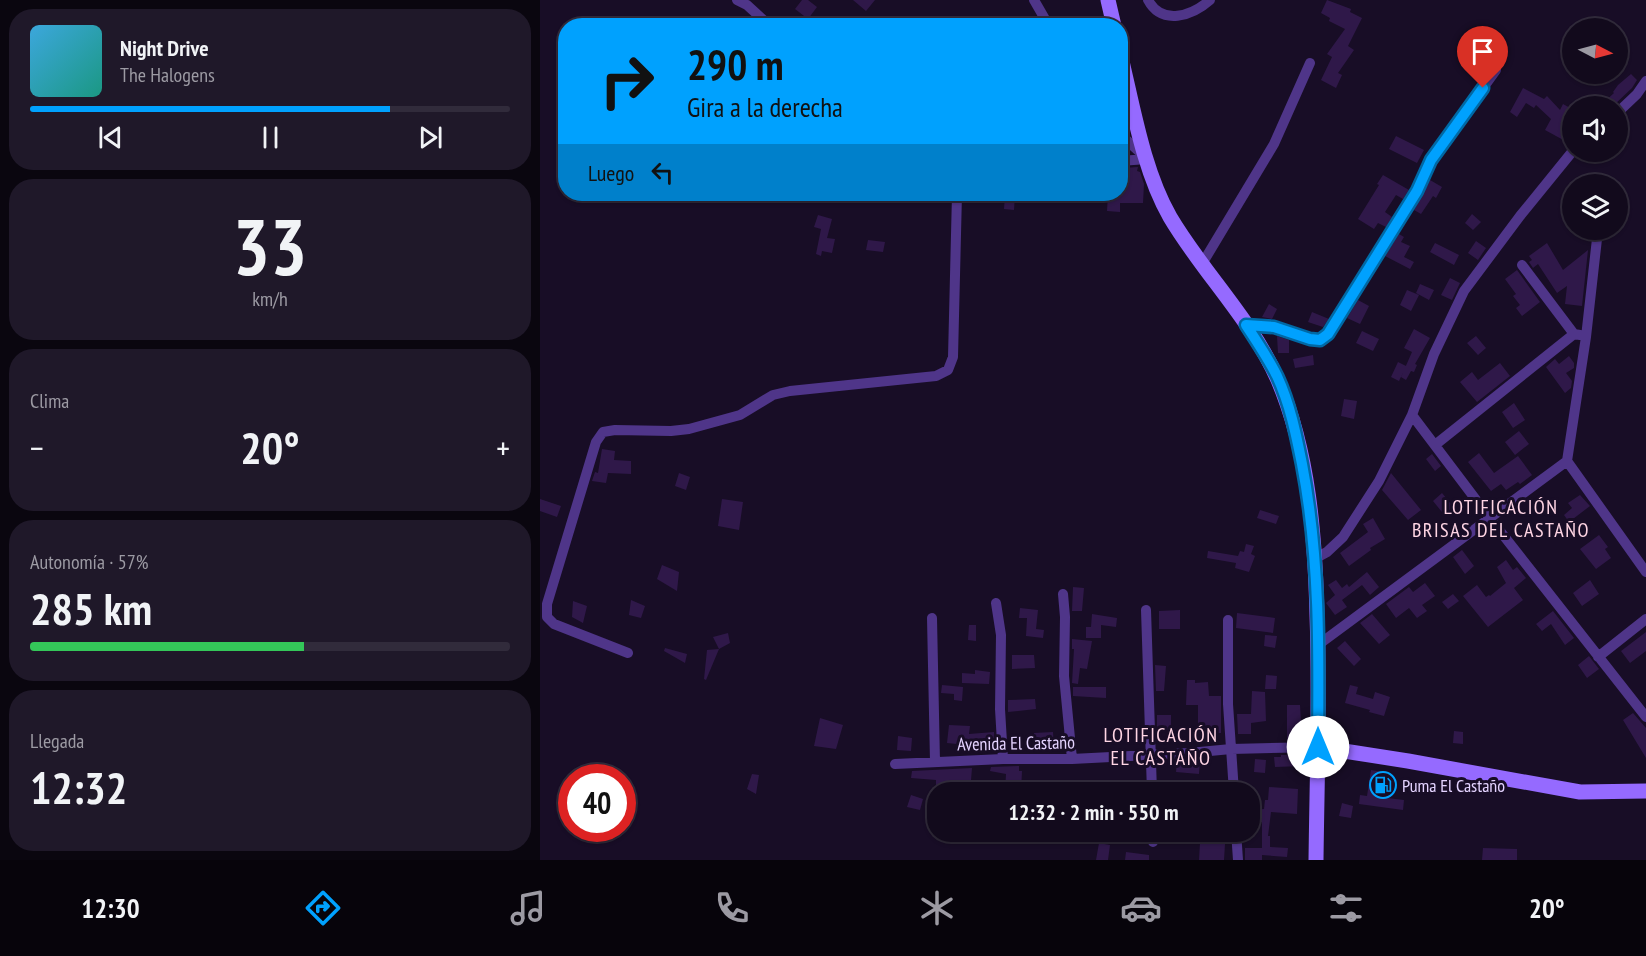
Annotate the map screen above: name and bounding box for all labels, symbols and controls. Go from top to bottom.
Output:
north arrow [1562,18,1628,84]
map controls [1562,18,1628,240]
pin [1457,26,1508,88]
text: Night Drive [120,34,209,62]
icon: arrive [1466,35,1499,68]
text: 290 m [687,37,784,92]
icon: right [588,42,666,120]
text: The Halogens [120,62,215,88]
text: Gira a la derecha [687,90,843,124]
button: sound [1562,96,1628,162]
icon: previous [94,121,127,154]
icon: pause [254,121,287,154]
icon: next [414,121,447,154]
icon: left [646,156,679,189]
text: Luego [588,159,634,187]
button: layers [1562,174,1628,240]
text: 33 [233,196,307,297]
text: km/h [252,286,288,312]
text: Clima [30,388,69,414]
text: 20° [240,418,300,476]
text: − [30,426,44,469]
text: + [496,426,510,469]
district label: LOTIFICACIÓN BRISAS DEL CASTAÑO [1412,494,1590,543]
text: Autonomía · 57% [30,549,148,575]
text: 285 km [30,579,152,637]
position arrow [1286,715,1350,779]
district label: LOTIFICACIÓN EL CASTAÑO [1103,722,1219,771]
text: Llegada [30,728,84,754]
street label: Avenida El Castaño [957,730,1075,756]
text: 12:32 [30,758,127,816]
speed limit sign: 40 [558,764,636,842]
fuel station icon: Puma El Castaño [1368,770,1398,800]
place label: Puma El Castaño [1402,774,1505,797]
text: 12:32 · 2 min · 550 m [1008,798,1179,826]
icon: directions [302,887,344,929]
icon: music [507,887,549,929]
icon: phone [711,887,753,929]
icon: climate [916,887,958,929]
icon: car [1120,887,1162,929]
icon: filters [1325,887,1367,929]
text: 12:30 [81,891,140,925]
text: 20° [1529,891,1565,925]

